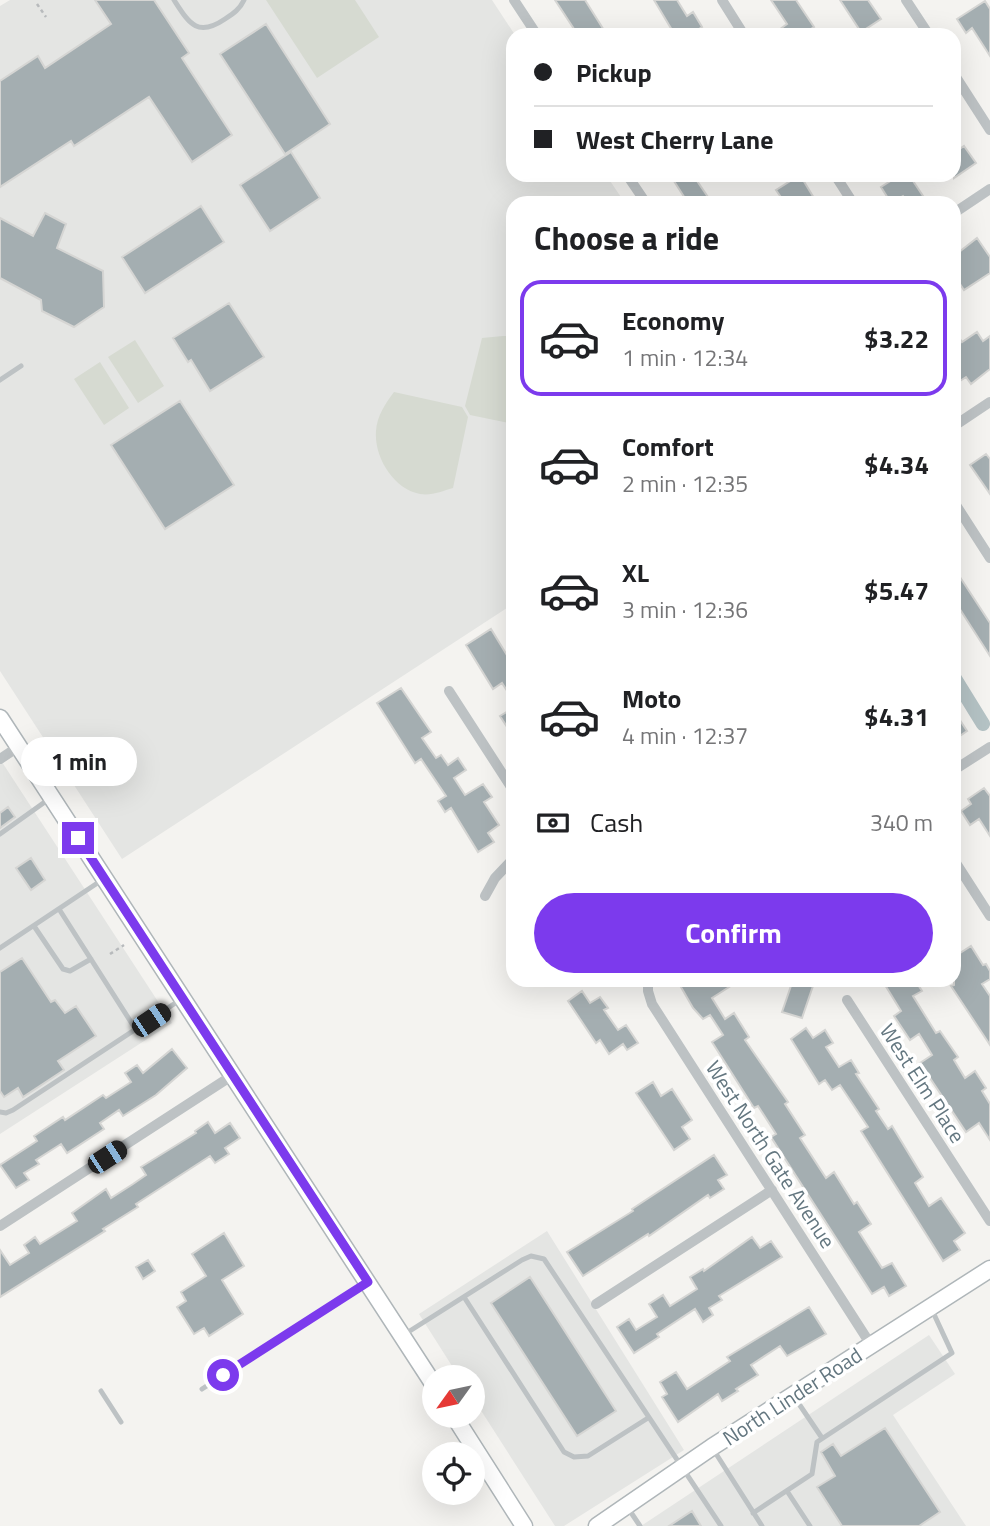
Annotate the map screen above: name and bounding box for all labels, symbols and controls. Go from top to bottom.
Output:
text: Pickup [576,53,652,92]
text: West Cherry Lane [576,120,773,159]
text: Choose a ride [534,214,719,262]
text: Economy [622,301,724,340]
icon: car [538,307,601,370]
text: $3.22 [864,319,929,358]
text: 1 min · 12:34 [622,340,748,375]
text: Comfort [622,427,714,466]
icon: car [538,433,601,496]
text: $4.34 [864,445,929,484]
text: 2 min · 12:35 [622,466,748,501]
text: XL [622,553,649,592]
icon: car [538,559,601,622]
text: $5.47 [864,571,929,610]
text: 3 min · 12:36 [622,592,748,627]
text: Moto [622,679,681,718]
icon: car [538,685,601,748]
text: $4.31 [864,697,929,736]
text: 4 min · 12:37 [622,718,748,753]
callout: 1 min [20,736,136,786]
text: 1 min [51,744,107,779]
text: Cash [590,803,643,842]
icon: cash [534,804,572,842]
text: 340 m [870,805,933,840]
route end [62,822,94,854]
button: Confirm [534,893,933,973]
car [128,1000,175,1040]
street label: West Elm Place [872,1017,974,1149]
street label: West North Gate Avenue [698,1054,844,1254]
car [84,1137,131,1177]
street label: North Linder Road [716,1339,868,1453]
route start [207,1359,239,1391]
north arrow [422,1365,485,1428]
map controls [422,1365,485,1505]
button: locate [422,1442,485,1505]

